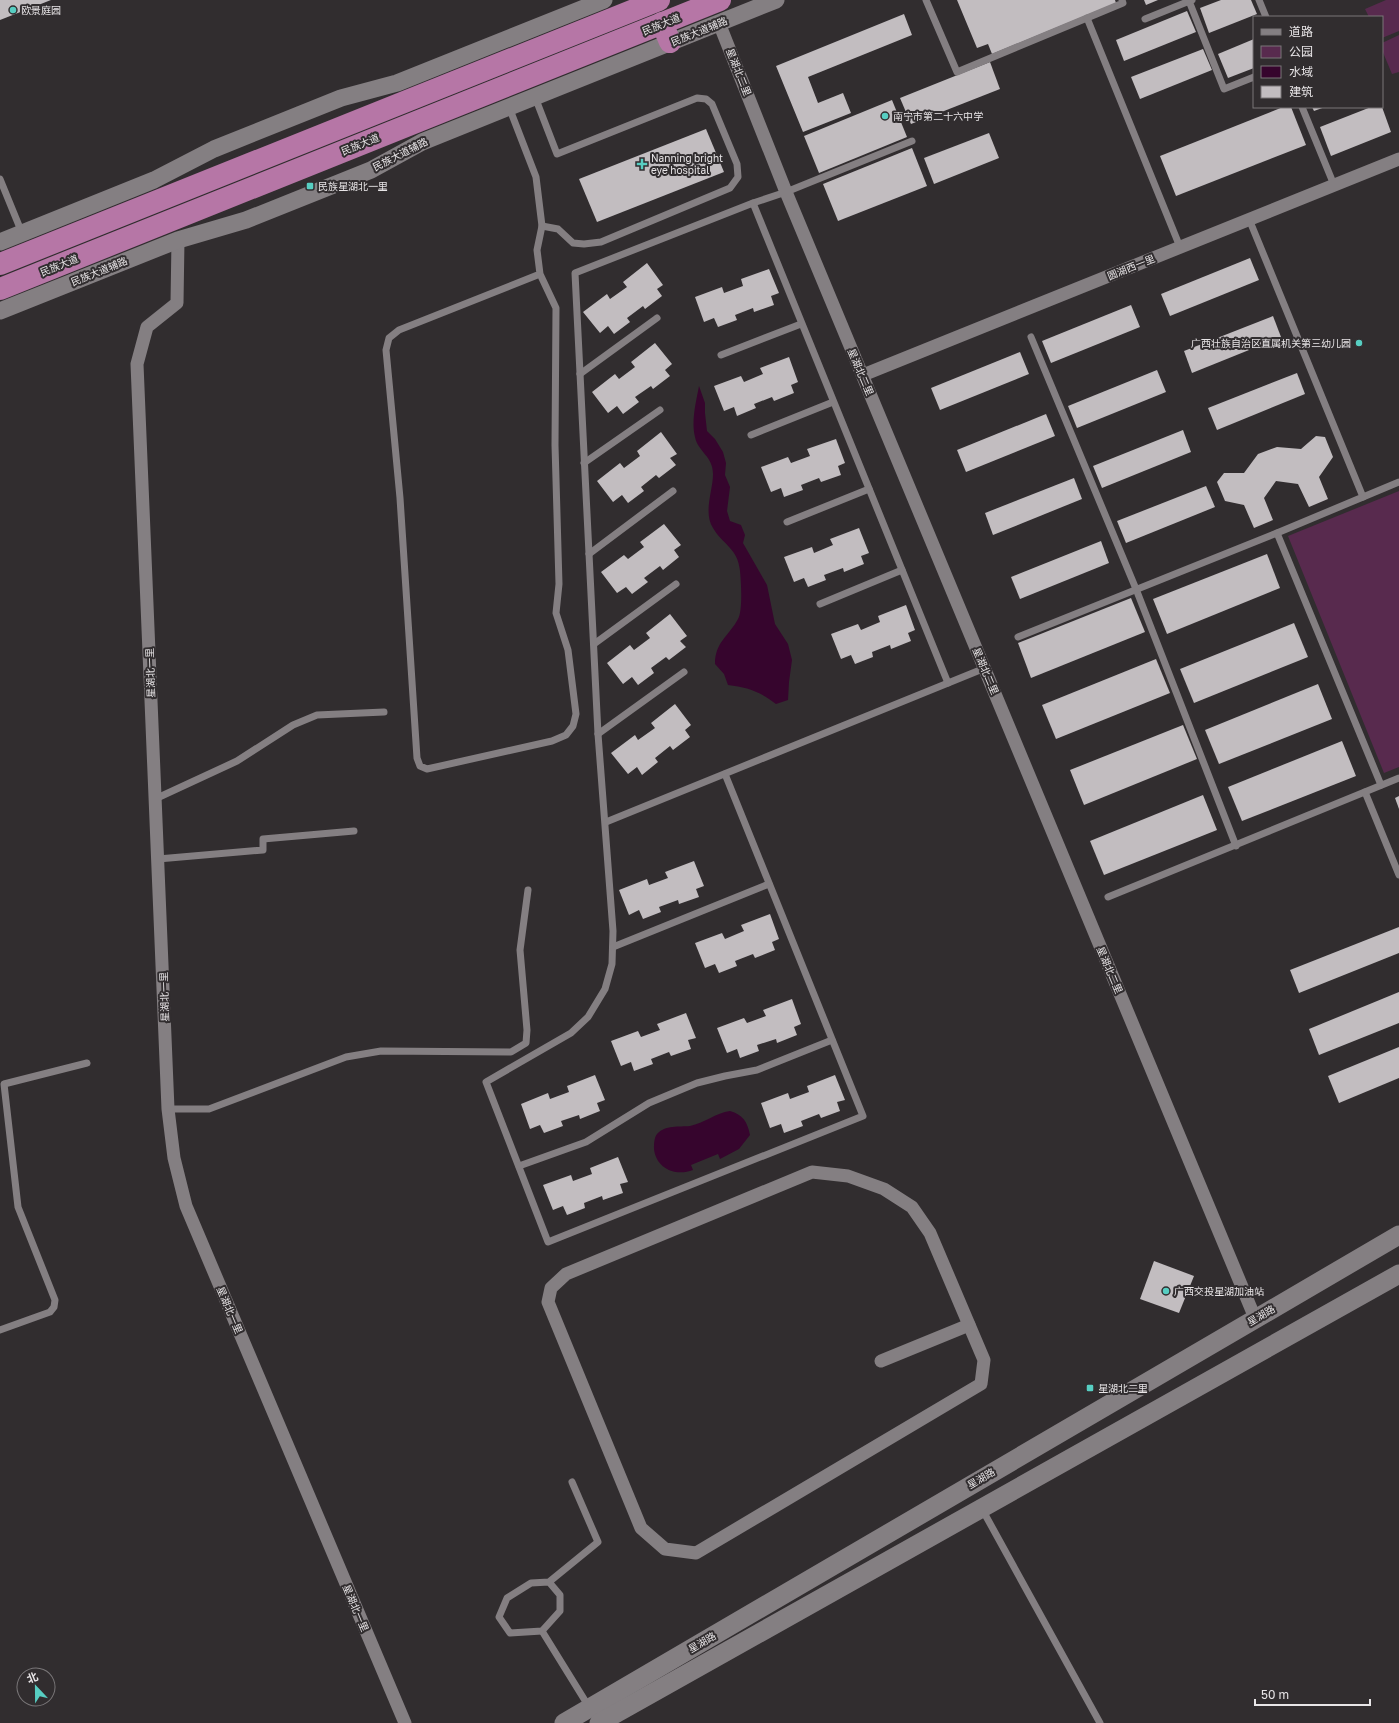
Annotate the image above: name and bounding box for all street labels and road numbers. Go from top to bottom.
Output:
street label: 民族大道 [640,11,682,37]
street label: 民族大道辅路 [669,14,729,48]
street label: 星湖北二里 [724,47,754,97]
street label: 民族大道 [339,131,381,157]
street label: 民族大道辅路 [371,135,429,173]
street label: 民族大道 [38,252,80,278]
street label: 圆湖西一里 [1106,252,1156,282]
street label: 民族大道辅路 [69,254,129,288]
street label: 星湖北二里 [846,347,876,397]
street label: 星湖北二里 [971,646,1001,696]
street label: 星湖北一里 [143,648,157,698]
street label: 星湖北二里 [1095,945,1125,995]
street label: 星湖北一里 [157,972,171,1022]
street label: 星湖北一里 [215,1285,245,1335]
street label: 星湖路 [1245,1302,1277,1328]
street label: 星湖路 [965,1465,997,1491]
street label: 星湖北一里 [341,1583,371,1633]
street label: 星湖路 [686,1629,718,1655]

